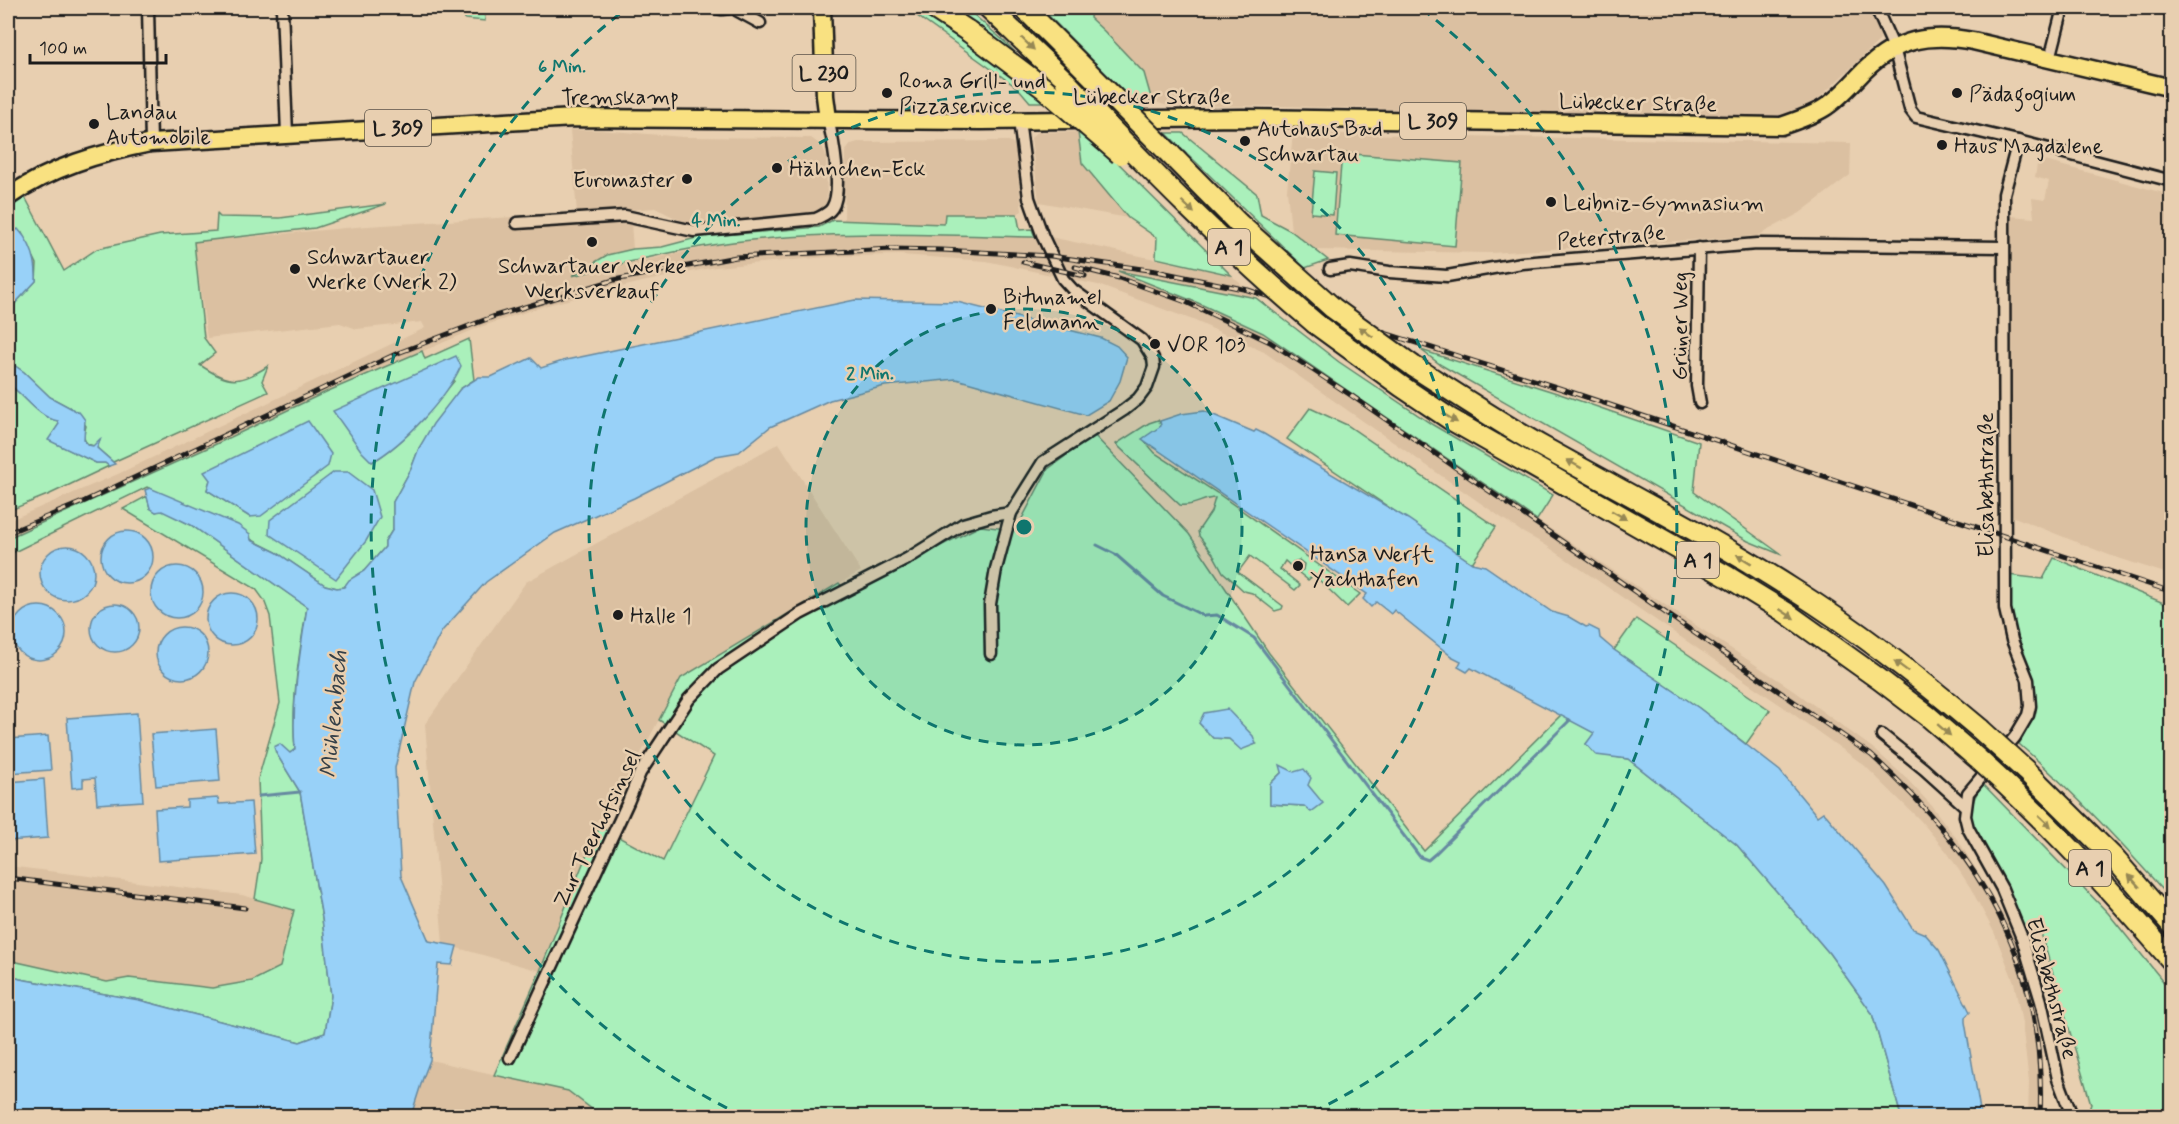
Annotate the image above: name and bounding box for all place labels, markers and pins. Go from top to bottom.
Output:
place label: Roma Grill- und Pizzaservice [899,68,1046,121]
place label: Pädagogium [1969,81,2076,112]
marker: Roma Grill- und Pizzaservice [880,86,894,100]
marker: Pädagogium [1950,86,1964,100]
place label: Landau Automobile [106,99,211,152]
place label: Autohaus Bad Schwartau [1257,116,1382,169]
marker: Landau Automobile [87,117,101,131]
place label: Haus Magdalene [1954,133,2103,162]
marker: Autohaus Bad Schwartau [1238,134,1252,148]
marker: Haus Magdalene [1935,138,1949,152]
place label: Hähnchen-Eck [789,156,926,184]
marker: Hähnchen-Eck [770,161,784,175]
place label: Euromaster [573,167,675,195]
marker: Euromaster [680,172,694,186]
place label: Leibniz-Gymnasium [1563,190,1764,218]
marker: Leibniz-Gymnasium [1544,195,1558,209]
marker: Schwartauer Werke Werksverkauf [585,235,599,249]
place label: Schwartauer Werke (Werk 2) [307,244,457,297]
place label: Schwartauer Werke Werksverkauf [498,253,686,306]
marker: Schwartauer Werke (Werk 2) [288,262,302,276]
place label: Bitunamel Feldmann [1003,284,1101,337]
marker: Bitunamel Feldmann [984,302,998,316]
place label: VOR 103 [1167,332,1246,360]
marker: VOR 103 [1148,337,1162,351]
centre of rings [1014,517,1034,537]
place label: Hansa Werft Yachthafen [1310,541,1433,594]
marker: Hansa Werft Yachthafen [1291,559,1305,573]
place label: Halle 1 [630,603,692,631]
marker: Halle 1 [611,608,625,622]

